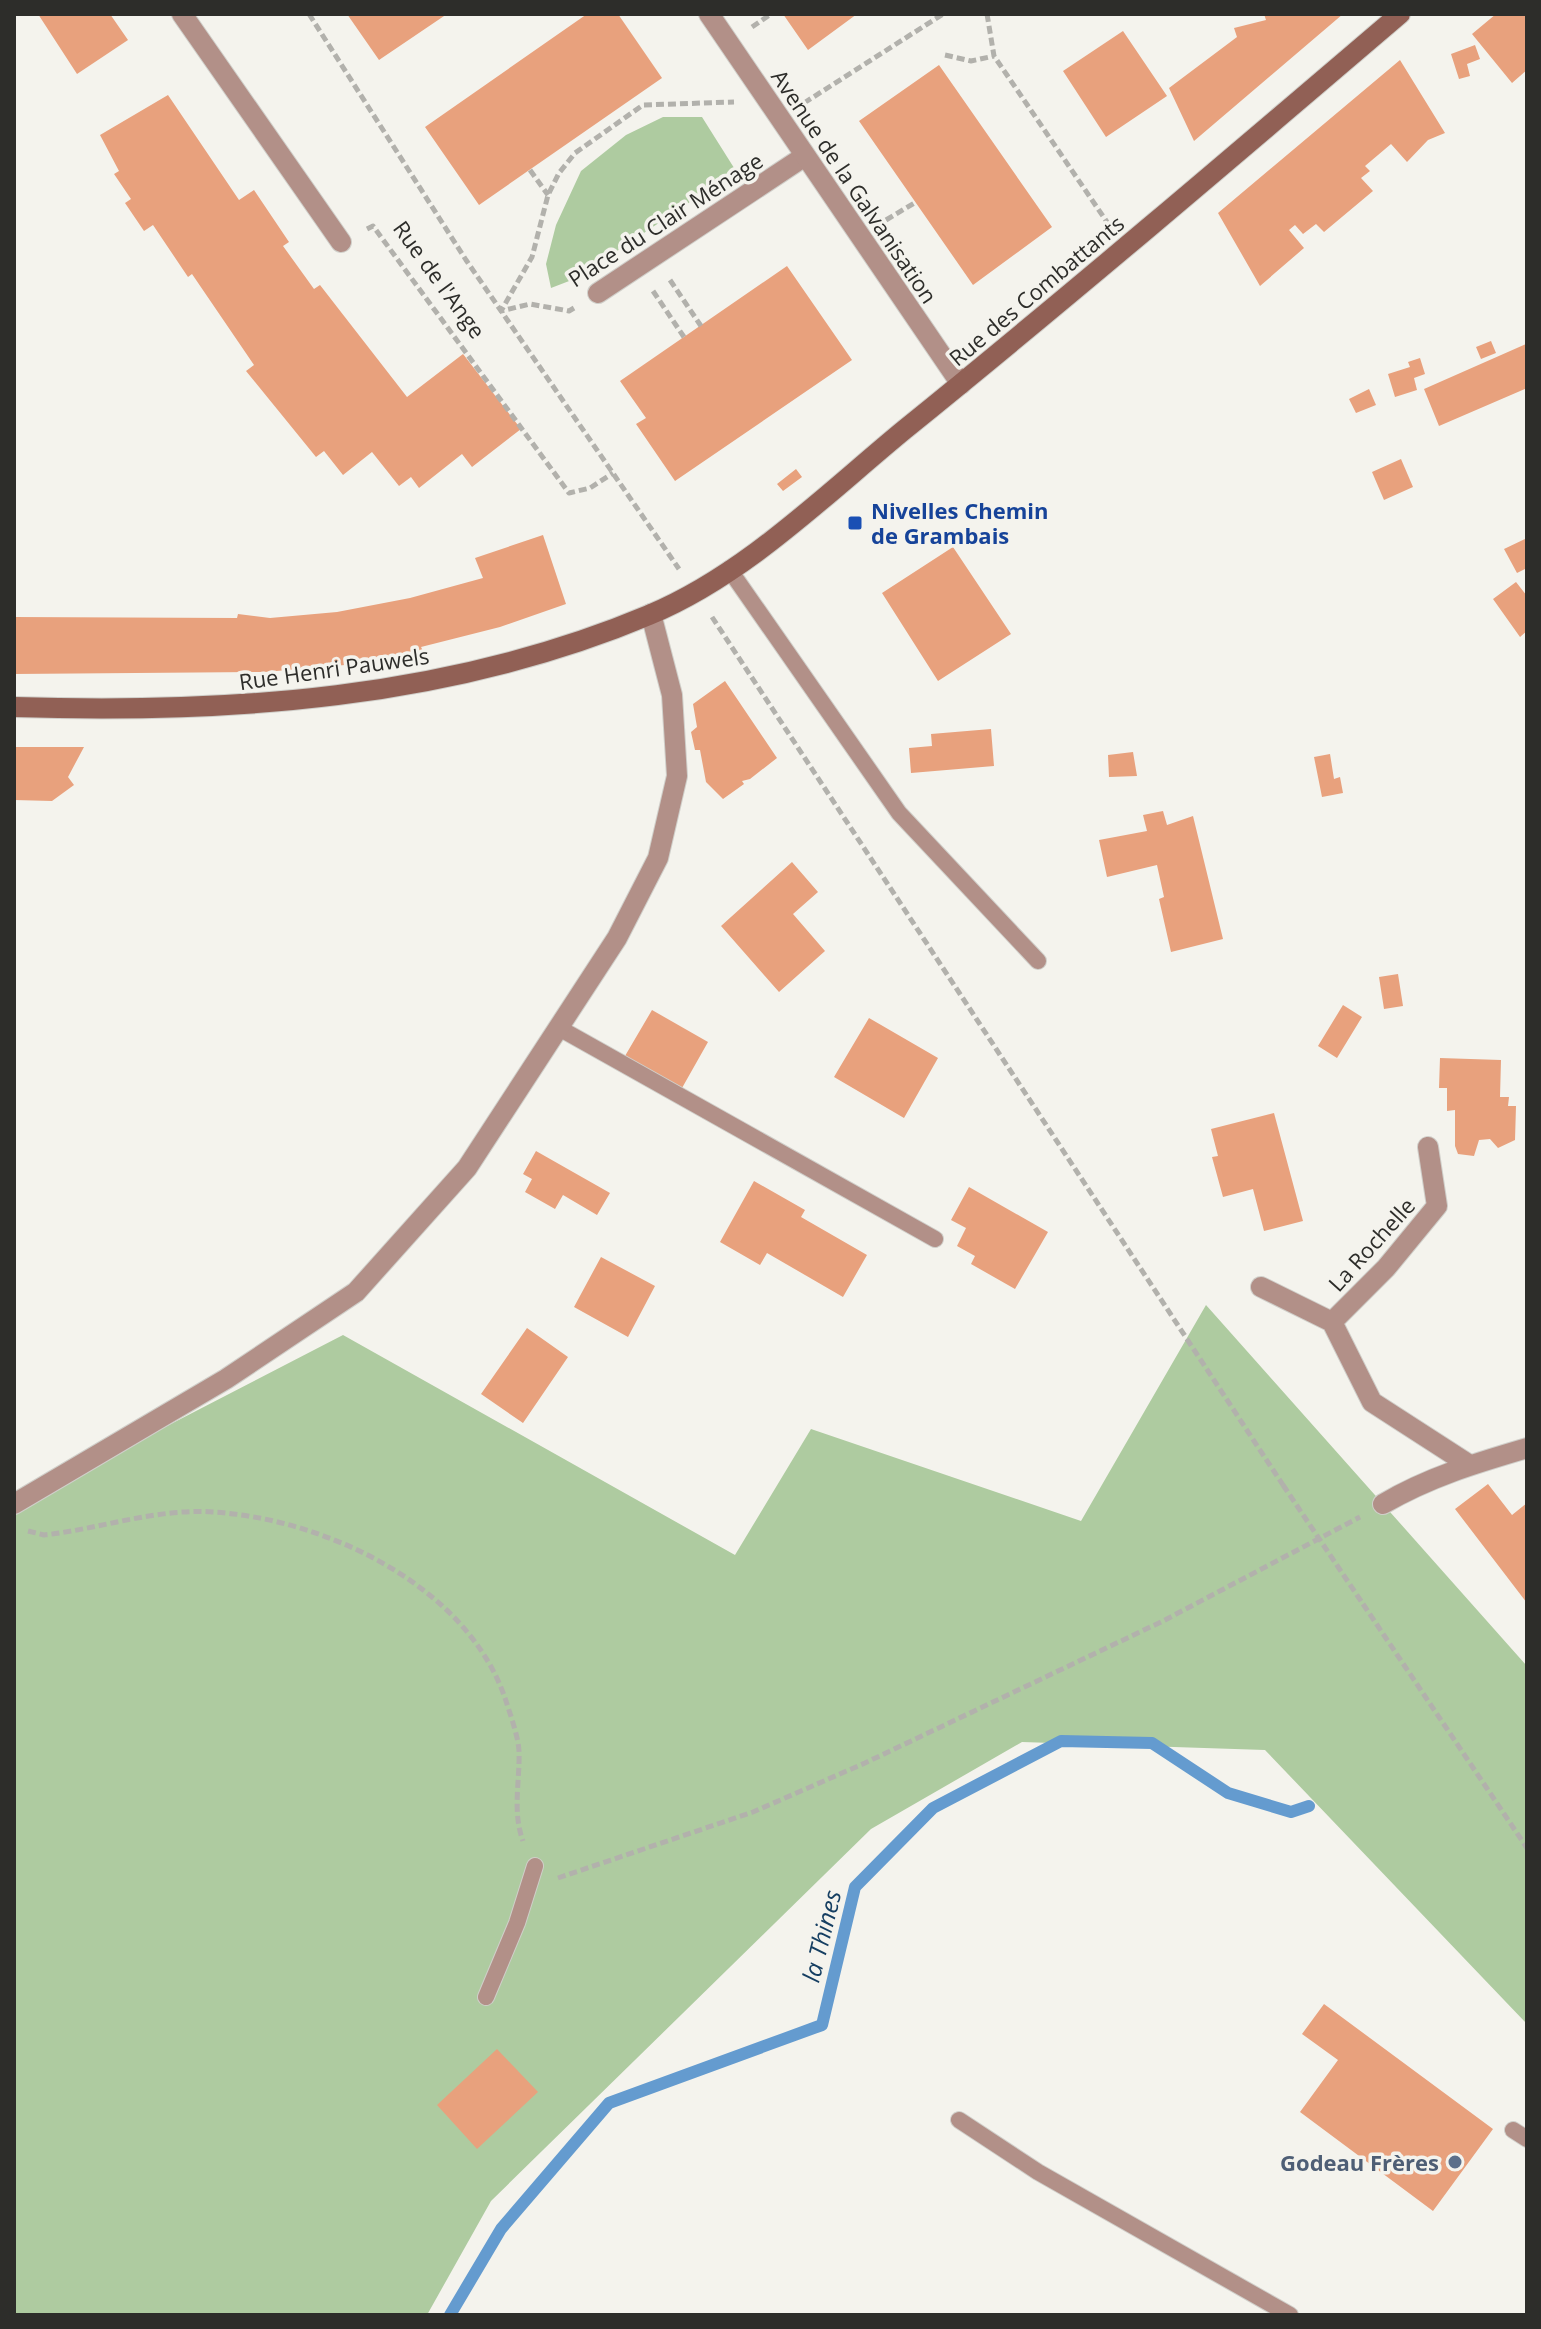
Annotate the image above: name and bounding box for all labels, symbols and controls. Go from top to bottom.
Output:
street label: Avenue de la Galvanisation [765,63,945,309]
street label: Place du Clair Ménage [562,145,768,293]
street label: Rue des Combattants [942,208,1130,372]
street label: Rue de l'Ange [387,214,493,344]
place label: Nivelles Chemin de Grambais [871,495,1048,550]
marker: Nivelles Chemin de Grambais [846,514,864,532]
street label: Rue Henri Pauwels [237,640,431,696]
street label: La Rochelle [1321,1191,1421,1297]
water label: la Thines [794,1886,848,1986]
place label: Godeau Frères [1280,2147,1439,2177]
marker: Godeau Frères [1446,2153,1464,2171]

